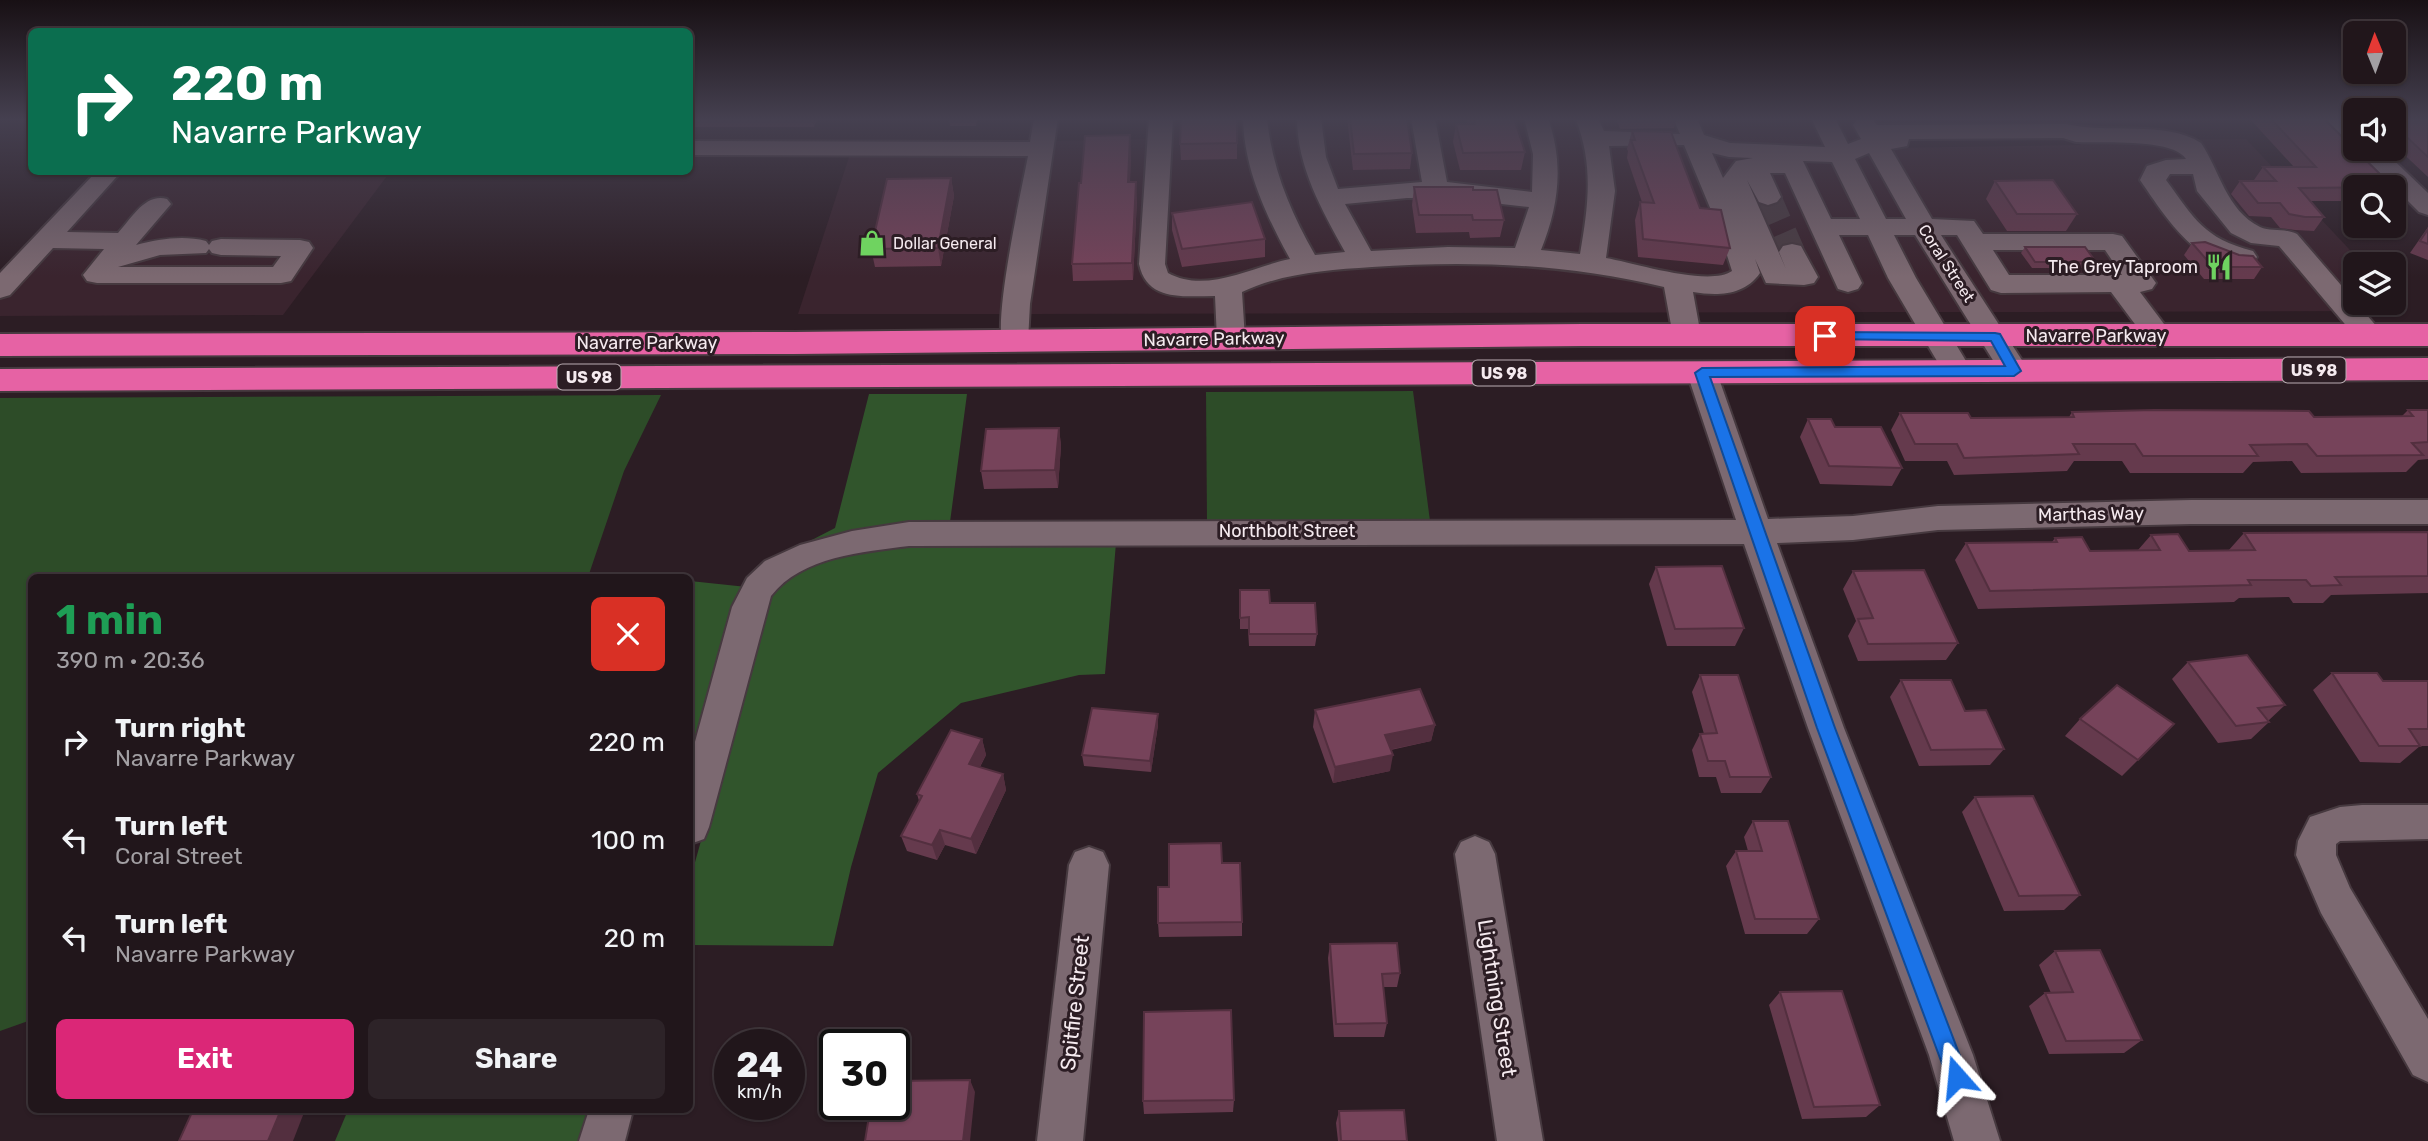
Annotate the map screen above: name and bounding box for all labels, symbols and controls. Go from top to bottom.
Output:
north arrow [2343,21,2406,84]
map controls [2343,21,2406,315]
text: 220 m [171,54,323,112]
icon: right [56,56,147,147]
button: sound [2343,98,2406,161]
text: Navarre Parkway [171,113,422,151]
button: search [2343,175,2406,238]
street label: Coral Street [1914,221,1979,306]
shop icon: Dollar General [857,228,887,258]
place label: Dollar General [893,234,997,253]
restaurant icon: The Grey Taproom [2204,252,2234,282]
button: layers [2343,252,2406,315]
place label: The Grey Taproom [2048,256,2198,278]
pin [1795,306,1855,366]
icon: arrive [1806,317,1844,355]
street label: Navarre Parkway [2025,325,2167,347]
street label: Navarre Parkway [1143,327,1285,351]
street label: Navarre Parkway [576,332,718,354]
road number: US 98 [2282,358,2346,382]
road number: US 98 [1472,360,1536,386]
road number: US 98 [558,364,620,390]
street label: Marthas Way [2038,502,2144,526]
street label: Northbolt Street [1219,520,1355,542]
text: 1 min [56,595,163,645]
button: close [591,597,665,671]
text: 390 m · 20:36 [56,646,205,674]
text: Turn right [115,713,245,744]
icon: right [56,723,94,761]
text: 220 m [588,727,665,758]
text: Navarre Parkway [115,744,295,772]
text: Turn left [115,811,227,842]
icon: left [56,821,94,859]
text: 100 m [591,825,665,856]
text: Coral Street [115,842,243,870]
text: Turn left [115,909,227,940]
street label: Lightning Street [1473,917,1522,1079]
icon: left [56,919,94,957]
text: 20 m [604,923,665,954]
street label: Spitfire Street [1055,934,1094,1072]
text: Navarre Parkway [115,940,295,968]
button: Exit [56,1019,354,1099]
button: Share [368,1019,665,1099]
speed limit sign: 30 [819,1029,910,1120]
position arrow [1920,1040,1994,1114]
text: 24 [736,1044,783,1086]
text: km/h [737,1081,782,1103]

